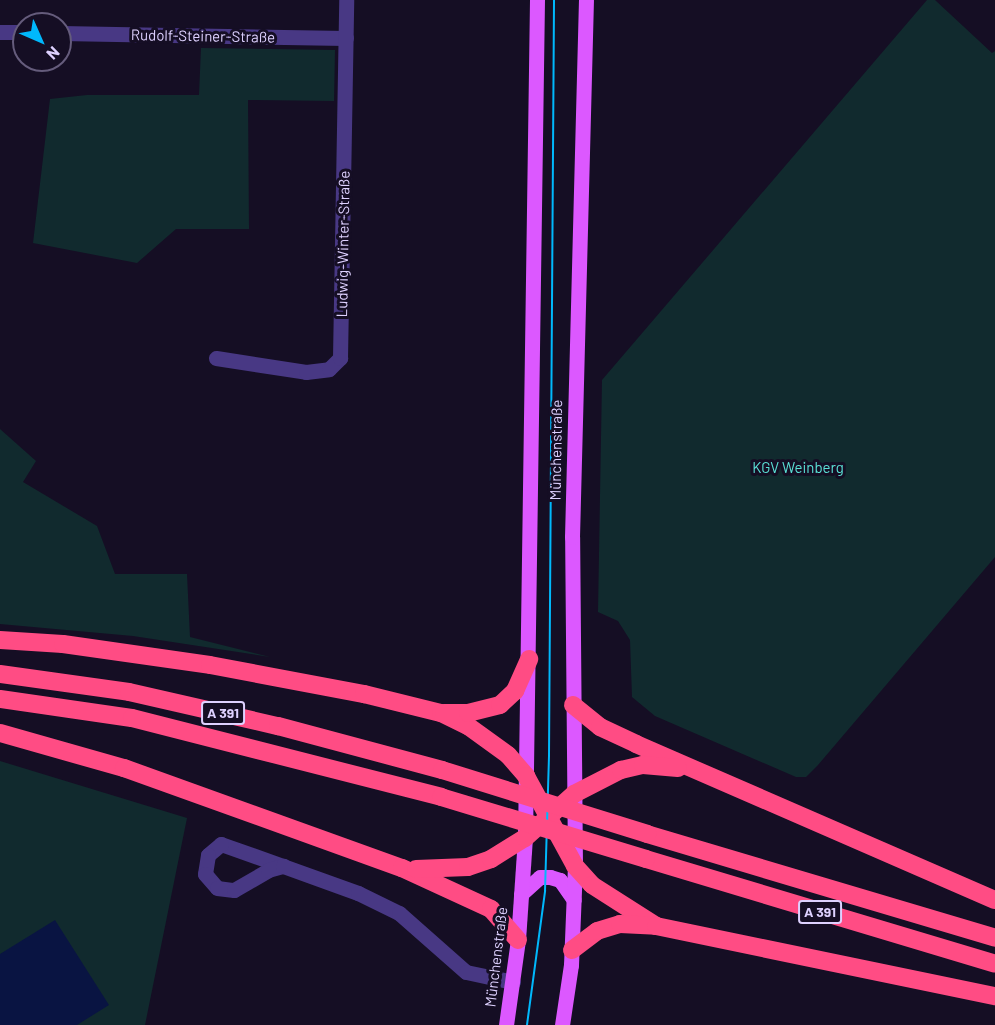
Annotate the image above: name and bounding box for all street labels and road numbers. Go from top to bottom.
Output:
street label: Rudolf-Steiner-Straße [131,26,275,46]
street label: Ludwig-Winter-Straße [333,171,353,317]
street label: Münchenstraße [546,399,566,501]
road number: A 391 [200,702,246,724]
road number: A 391 [798,901,842,923]
street label: Münchenstraße [481,906,511,1008]

